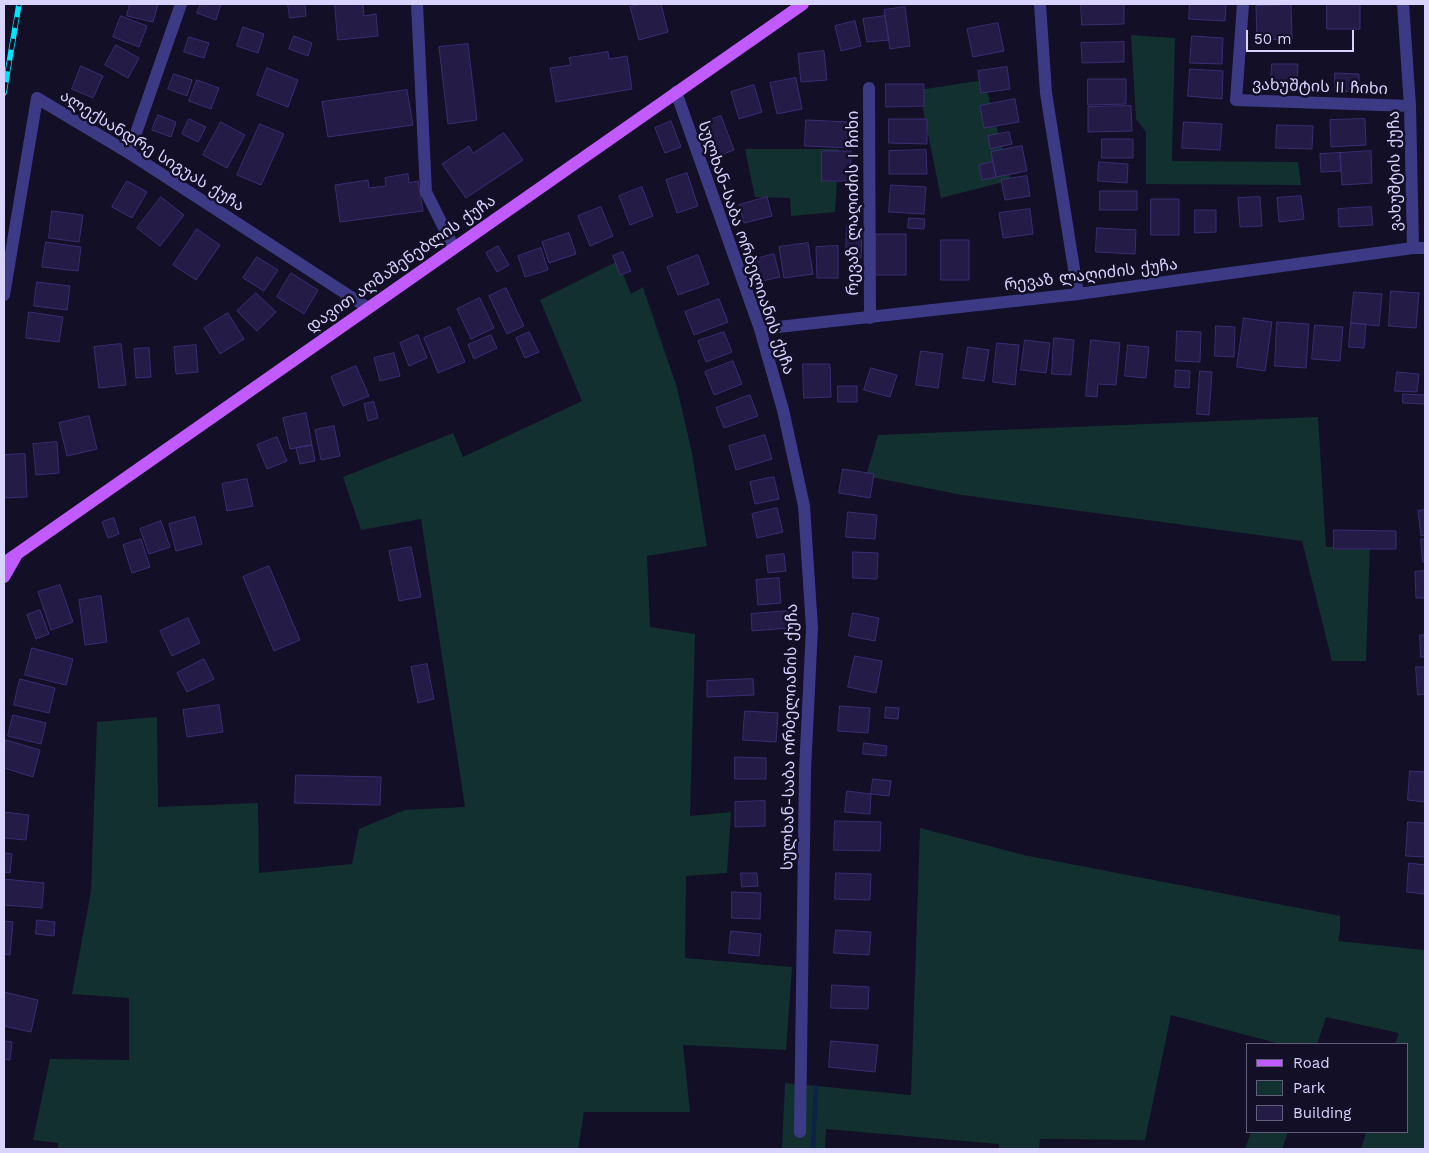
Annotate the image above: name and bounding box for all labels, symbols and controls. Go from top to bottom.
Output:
scale bar [1249,20,1356,52]
text: 50 m [1254,30,1291,48]
street label: ვახუშტის II ჩიხი [1252,75,1388,99]
street label: ალექსანდრე სიგუას ქუჩა [56,86,248,216]
street label: რევაზ ლაღიძის I ჩიხი [843,111,863,295]
street label: ვახუშტის ქუჩა [1384,111,1406,231]
street label: სულხან-საბა ორბელიანის ქუჩა [694,119,798,377]
street label: დავით აღმაშენებლის ქუჩა [303,191,499,337]
street label: რევაზ ლაღიძის ქუჩა [1003,255,1179,295]
street label: სულხან-საბა ორბელიანის ქუჩა [778,604,802,870]
legend [1246,1043,1409,1133]
text: Road [1293,1054,1330,1072]
text: Park [1293,1079,1325,1097]
text: Building [1293,1104,1351,1122]

